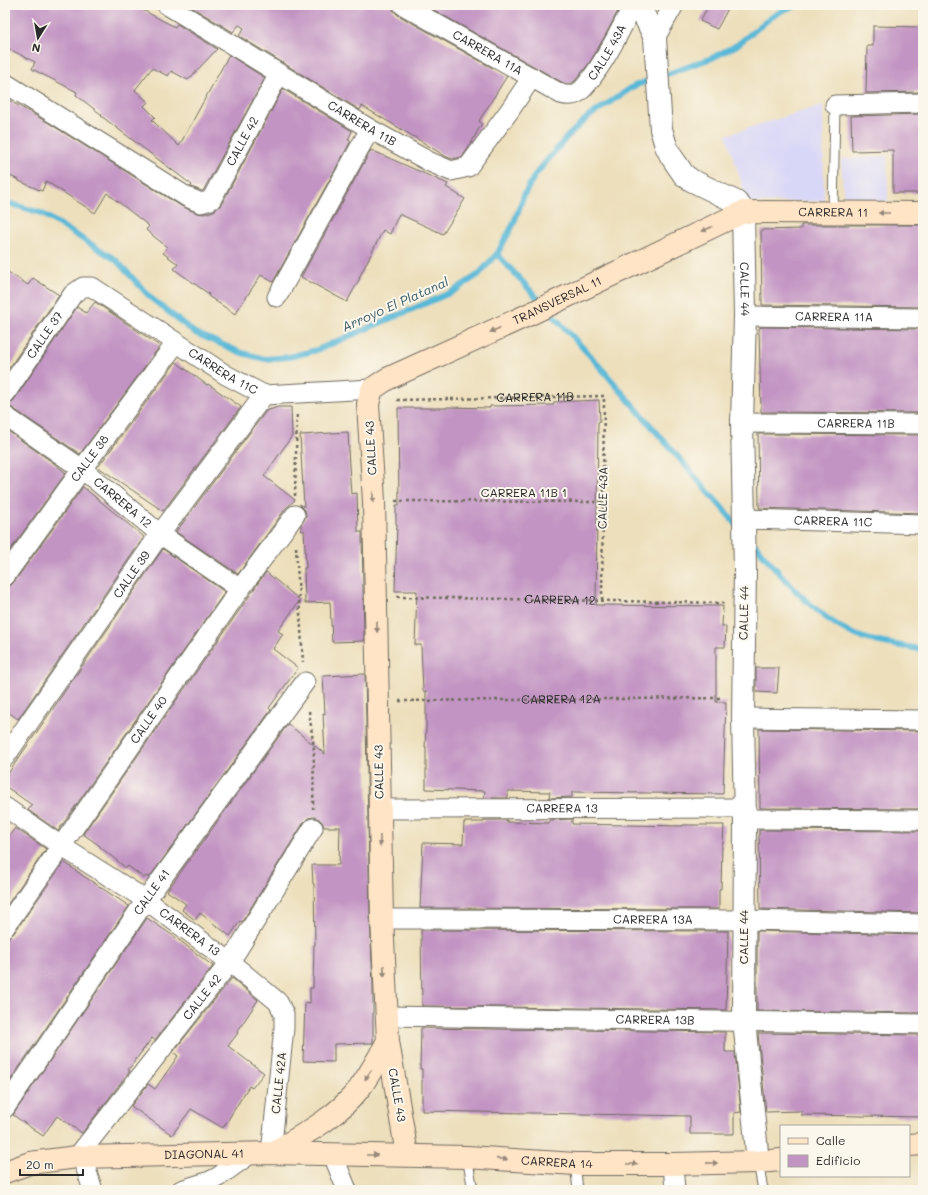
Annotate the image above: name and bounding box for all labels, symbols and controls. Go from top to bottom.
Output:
north arrow [18,18,58,58]
street label: CALLE 43A [583,21,629,83]
street label: CARRERA 11A [450,26,526,78]
text: N [30,40,42,56]
street label: CARRERA 11B [325,96,400,149]
street label: CALLE 42 [222,113,262,168]
street label: CARRERA 11 [798,203,868,220]
one-way arrow [877,210,890,216]
one-way arrow [702,226,713,232]
street label: CALLE 44 [737,262,754,316]
water label: Arroyo El Platanal [339,272,451,335]
street label: TRANSVERSAL 11 [510,272,604,328]
street label: CALLE 37 [22,308,66,362]
street label: CARRERA 11A [795,308,873,324]
one-way arrow [489,327,500,333]
street label: CARRERA 11C [186,344,261,398]
street label: CARRERA 11B [496,388,574,405]
street label: CARRERA 11B [817,414,895,431]
street label: CALLE 43 [361,421,379,476]
street label: CALLE 38 [66,431,112,485]
street label: CALLE 43A [593,467,611,529]
street label: CARRERA 12 [91,473,155,531]
street label: CARRERA 11B 1 [481,484,567,500]
one-way arrow [370,491,377,503]
street label: CARRERA 11C [794,511,873,530]
street label: CALLE 39 [109,547,153,601]
street label: CALLE 44 [735,586,751,640]
street label: CARRERA 12 [524,590,596,608]
one-way arrow [374,621,380,634]
street label: CARRERA 12A [521,690,601,707]
street label: CALLE 40 [126,692,171,747]
street label: CALLE 43 [370,745,386,799]
street label: CARRERA 13 [526,799,598,816]
one-way arrow [377,835,384,847]
street label: CALLE 41 [129,866,173,918]
street label: CARRERA 13 [157,904,224,959]
street label: CALLE 44 [735,910,751,964]
street label: CARRERA 13A [613,911,693,927]
one-way arrow [381,965,388,977]
street label: CALLE 42 [179,971,224,1023]
street label: CARRERA 13B [615,1010,695,1028]
street label: CALLE 42A [267,1051,289,1115]
street label: CALLE 43 [385,1067,411,1123]
one-way arrow [364,1070,372,1080]
legend [780,1125,910,1177]
text: Calle [816,1132,846,1148]
street label: DIAGONAL 41 [164,1145,244,1162]
scale bar [20,1151,83,1177]
one-way arrow [366,1152,379,1158]
street label: CARRERA 14 [521,1152,592,1171]
text: Edificio [816,1152,860,1168]
text: 20 m [26,1156,54,1172]
one-way arrow [496,1156,508,1163]
one-way arrow [706,1160,718,1167]
one-way arrow [626,1161,639,1167]

